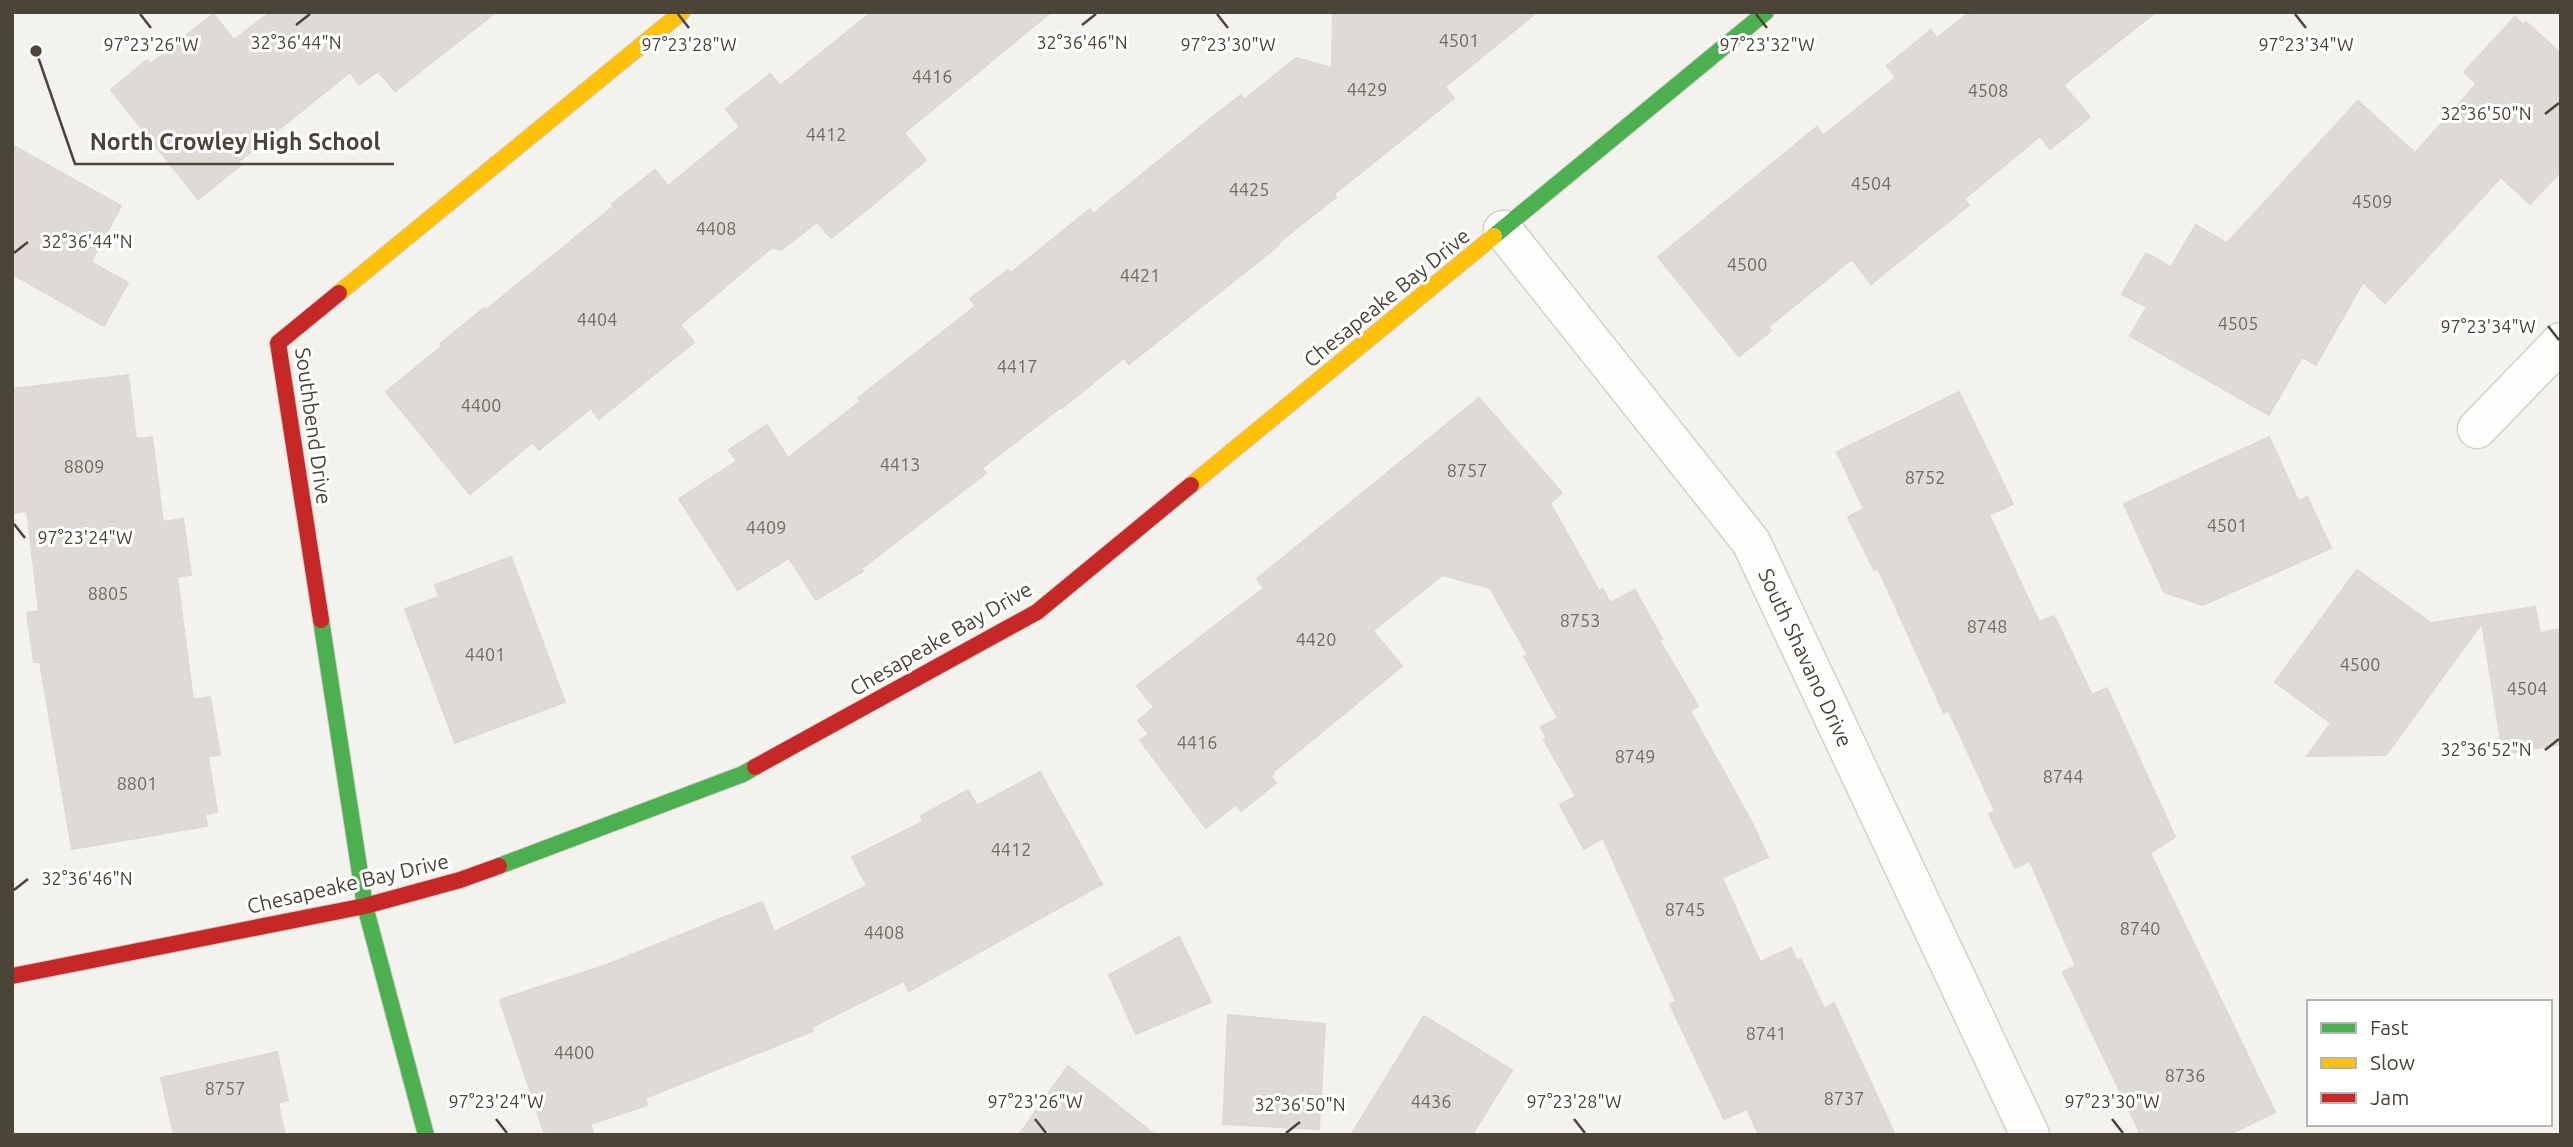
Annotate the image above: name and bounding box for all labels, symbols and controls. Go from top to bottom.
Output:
house number: 4501 [1439,30,1479,50]
text: 32°36'44"N [250,32,342,52]
text: 32°36'46"N [1036,32,1128,52]
text: 97°23'26"W [103,34,199,54]
text: 97°23'28"W [641,34,737,54]
text: 97°23'30"W [1180,34,1276,54]
text: 97°23'32"W [1719,34,1815,54]
text: 97°23'34"W [2258,34,2354,54]
house number: 4416 [912,66,952,86]
house number: 4429 [1347,79,1387,99]
house number: 4508 [1968,80,2008,100]
text: 32°36'50"N [2440,103,2532,123]
callout: North Crowley High School [75,120,394,164]
house number: 4412 [806,124,846,144]
text: North Crowley High School [90,129,380,154]
house number: 4504 [1851,173,1891,193]
house number: 4425 [1229,179,1269,199]
house number: 4509 [2352,191,2392,211]
house number: 4408 [696,218,736,238]
street label: Chesapeake Bay Drive [1299,223,1474,371]
text: 32°36'44"N [41,231,133,251]
house number: 4500 [1727,254,1767,274]
house number: 4421 [1120,265,1160,285]
house number: 4404 [577,309,617,329]
house number: 4505 [2218,313,2258,333]
text: 97°23'34"W [2440,316,2536,336]
street label: Southbend Drive [291,346,337,506]
house number: 4417 [997,356,1037,376]
house number: 4400 [461,395,501,415]
house number: 4413 [880,454,920,474]
house number: 8809 [64,456,104,476]
house number: 8757 [1447,460,1487,480]
house number: 8752 [1905,467,1945,487]
house number: 4501 [2207,515,2247,535]
house number: 4409 [746,517,786,537]
text: 97°23'24"W [37,527,133,547]
street label: South Shavano Drive [1754,565,1858,750]
street label: Chesapeake Bay Drive [845,576,1036,700]
house number: 8805 [88,583,128,603]
house number: 8753 [1560,610,1600,630]
house number: 8748 [1967,616,2007,636]
house number: 4420 [1296,629,1336,649]
house number: 4401 [465,644,505,664]
house number: 4500 [2340,654,2380,674]
house number: 4504 [2507,678,2547,698]
house number: 4416 [1177,732,1217,752]
text: 32°36'52"N [2440,739,2532,759]
house number: 8749 [1615,746,1655,766]
house number: 8744 [2043,766,2083,786]
house number: 8801 [117,773,157,793]
house number: 4412 [991,839,1031,859]
street label: Chesapeake Bay Drive [245,848,451,918]
text: 32°36'46"N [41,868,133,888]
house number: 8745 [1665,899,1705,919]
house number: 8740 [2120,918,2160,938]
house number: 4408 [864,922,904,942]
legend [2307,1000,2552,1126]
text: Fast [2370,1015,2408,1039]
house number: 8741 [1746,1023,1786,1043]
house number: 4400 [554,1042,594,1062]
text: Slow [2370,1050,2415,1074]
house number: 8736 [2165,1065,2205,1085]
house number: 8757 [205,1078,245,1098]
text: Jam [2370,1085,2409,1109]
house number: 8737 [1824,1088,1864,1108]
text: 97°23'24"W [448,1091,544,1111]
text: 97°23'26"W [987,1091,1083,1111]
house number: 4436 [1411,1091,1451,1111]
text: 97°23'28"W [1526,1091,1622,1111]
text: 97°23'30"W [2064,1091,2160,1111]
text: 32°36'50"N [1254,1094,1346,1114]

